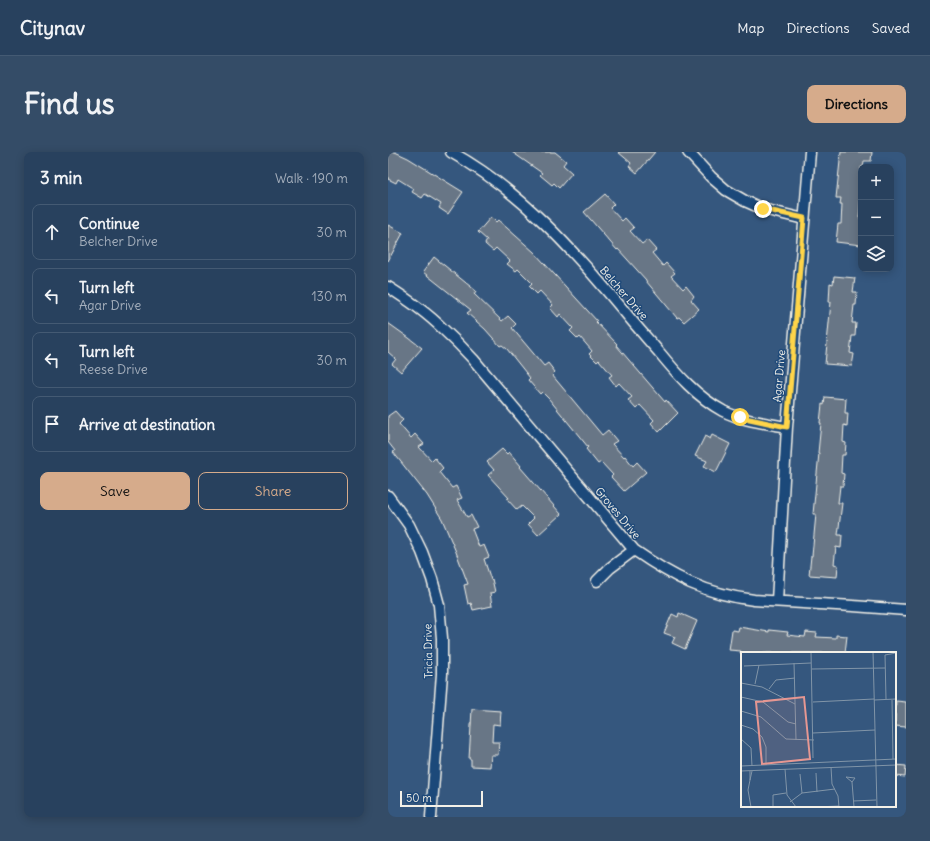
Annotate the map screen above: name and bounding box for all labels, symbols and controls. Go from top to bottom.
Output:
text: Citynav [20,16,85,40]
text: Map [737,19,764,37]
text: Directions [786,19,850,37]
text: Saved [872,19,910,37]
button: Directions [807,85,906,123]
text: Find us [24,86,115,122]
map controls [858,164,894,272]
button: + [858,164,894,200]
text: 3 min [40,167,82,189]
text: Walk · 190 m [275,170,348,187]
route end [754,200,772,218]
button: − [858,200,894,236]
text: Continue [79,214,140,233]
icon: ahead [41,221,63,243]
text: 30 m [317,224,347,241]
text: Belcher Drive [79,233,158,250]
button: layers [858,236,894,272]
street label: Belcher Drive [597,263,651,323]
text: Turn left [79,278,134,297]
icon: left [41,285,63,307]
text: 130 m [311,288,347,305]
text: Agar Drive [79,297,141,314]
text: Turn left [79,342,134,361]
icon: left [41,349,63,371]
street label: Agar Drive [770,349,788,403]
text: 30 m [317,352,347,369]
text: Reese Drive [79,361,148,378]
route start [731,408,749,426]
icon: arrive [41,413,63,435]
text: Arrive at destination [79,415,215,434]
button: Save [40,472,190,510]
button: Share [198,472,348,510]
street label: Groves Drive [592,484,644,542]
street label: Tricia Drive [421,623,435,679]
inset map [741,652,896,807]
scale bar [400,789,483,808]
text: 50 m [406,791,432,805]

